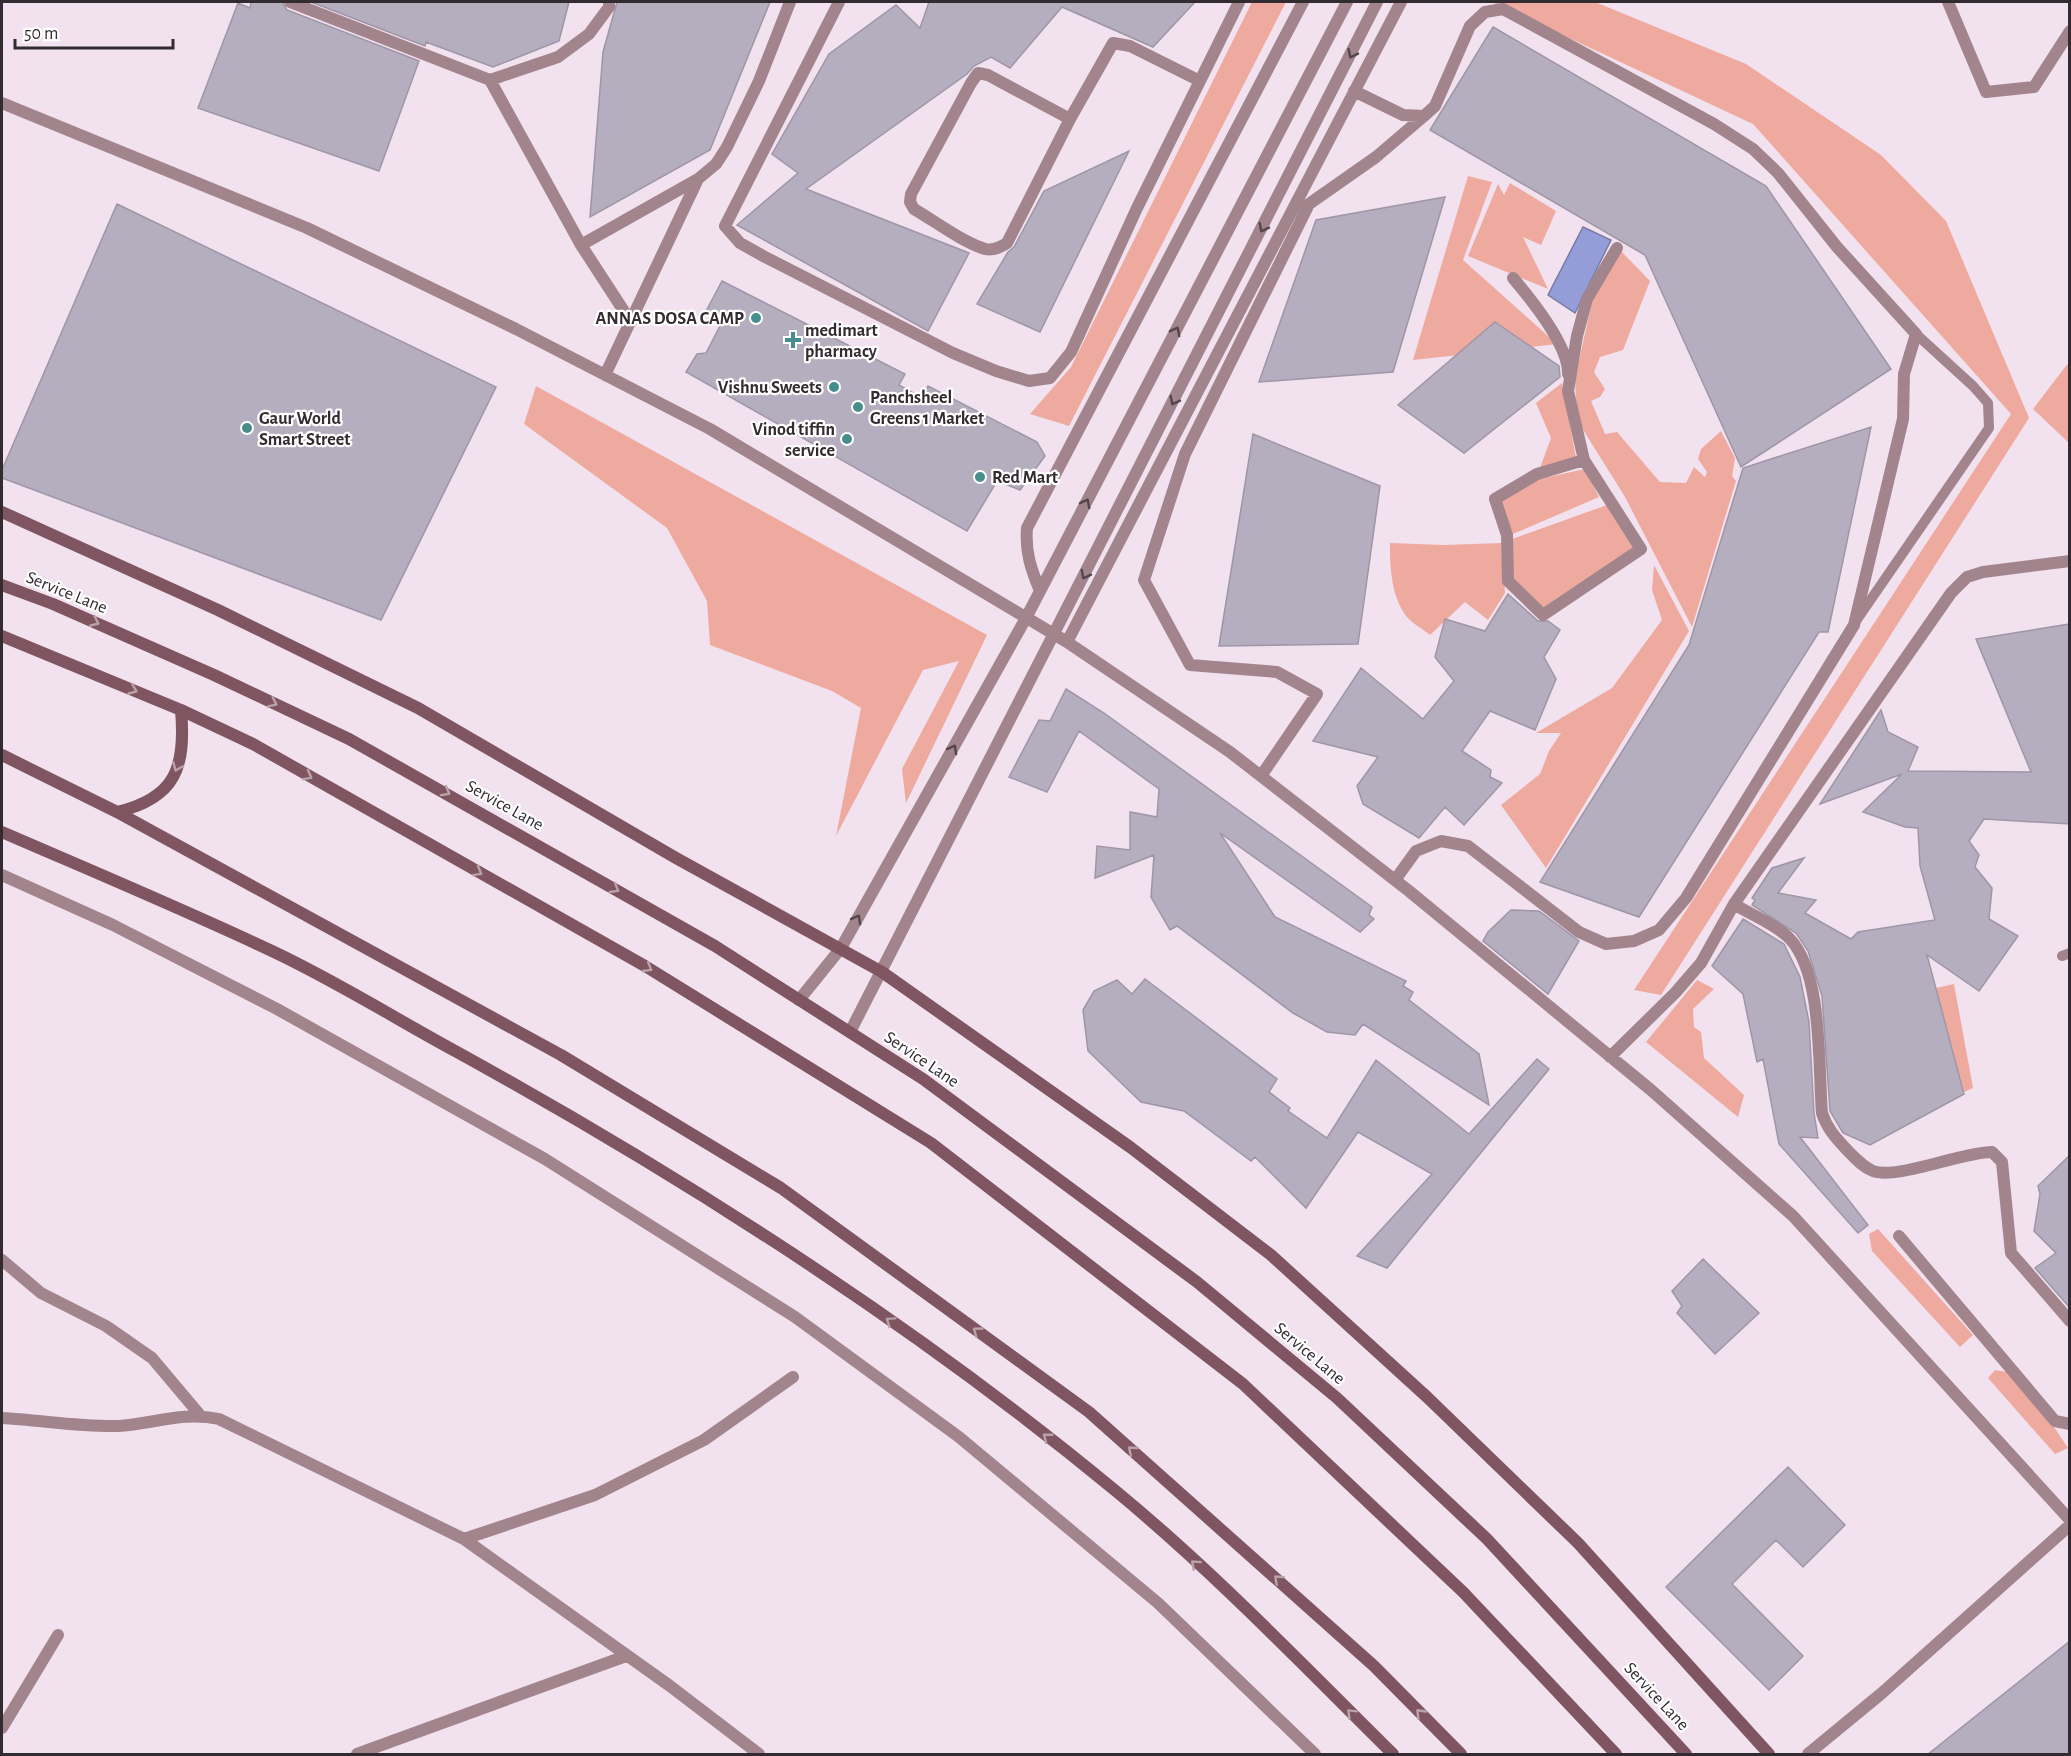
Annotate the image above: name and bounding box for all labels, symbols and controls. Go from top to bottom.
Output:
scale bar [15,12,172,50]
text: 50 m [24,25,58,43]
one-way arrow [1347,48,1359,59]
one-way arrow [1259,221,1270,232]
place label: ANNAS DOSA CAMP [596,310,744,328]
marker: ANNAS DOSA CAMP [749,311,763,325]
place label: medimart pharmacy [805,322,878,361]
one-way arrow [1169,326,1181,337]
marker: medimart pharmacy [786,333,800,347]
place label: Vishnu Sweets [718,379,822,397]
marker: Vishnu Sweets [827,380,841,394]
place label: Panchsheel Greens 1 Market [870,389,984,428]
one-way arrow [1170,395,1181,406]
marker: Panchsheel Greens 1 Market [851,400,865,414]
place label: Gaur World Smart Street [259,410,350,449]
marker: Gaur World Smart Street [240,421,254,435]
place label: Vinod tiffin service [752,421,835,460]
marker: Vinod tiffin service [840,432,854,446]
place label: Red Mart [992,469,1058,487]
marker: Red Mart [973,470,987,484]
one-way arrow [1079,499,1090,510]
street label: Service Lane [23,569,110,617]
one-way arrow [1081,569,1092,579]
one-way arrow [89,615,100,627]
one-way arrow [127,683,138,695]
one-way arrow [266,695,277,707]
one-way arrow [946,744,957,755]
one-way arrow [172,761,184,772]
one-way arrow [302,768,312,780]
street label: Service Lane [463,777,546,835]
one-way arrow [439,785,450,796]
one-way arrow [472,864,482,876]
one-way arrow [609,881,619,893]
one-way arrow [850,914,861,925]
one-way arrow [642,960,652,972]
street label: Service Lane [881,1028,962,1091]
one-way arrow [886,1317,897,1328]
street label: Service Lane [1271,1319,1348,1388]
one-way arrow [973,1327,984,1338]
one-way arrow [1043,1434,1054,1445]
one-way arrow [1128,1446,1139,1457]
one-way arrow [1192,1560,1202,1571]
one-way arrow [1274,1575,1285,1586]
street label: Service Lane [1620,1659,1692,1734]
one-way arrow [1416,1709,1427,1719]
one-way arrow [1348,1710,1359,1721]

